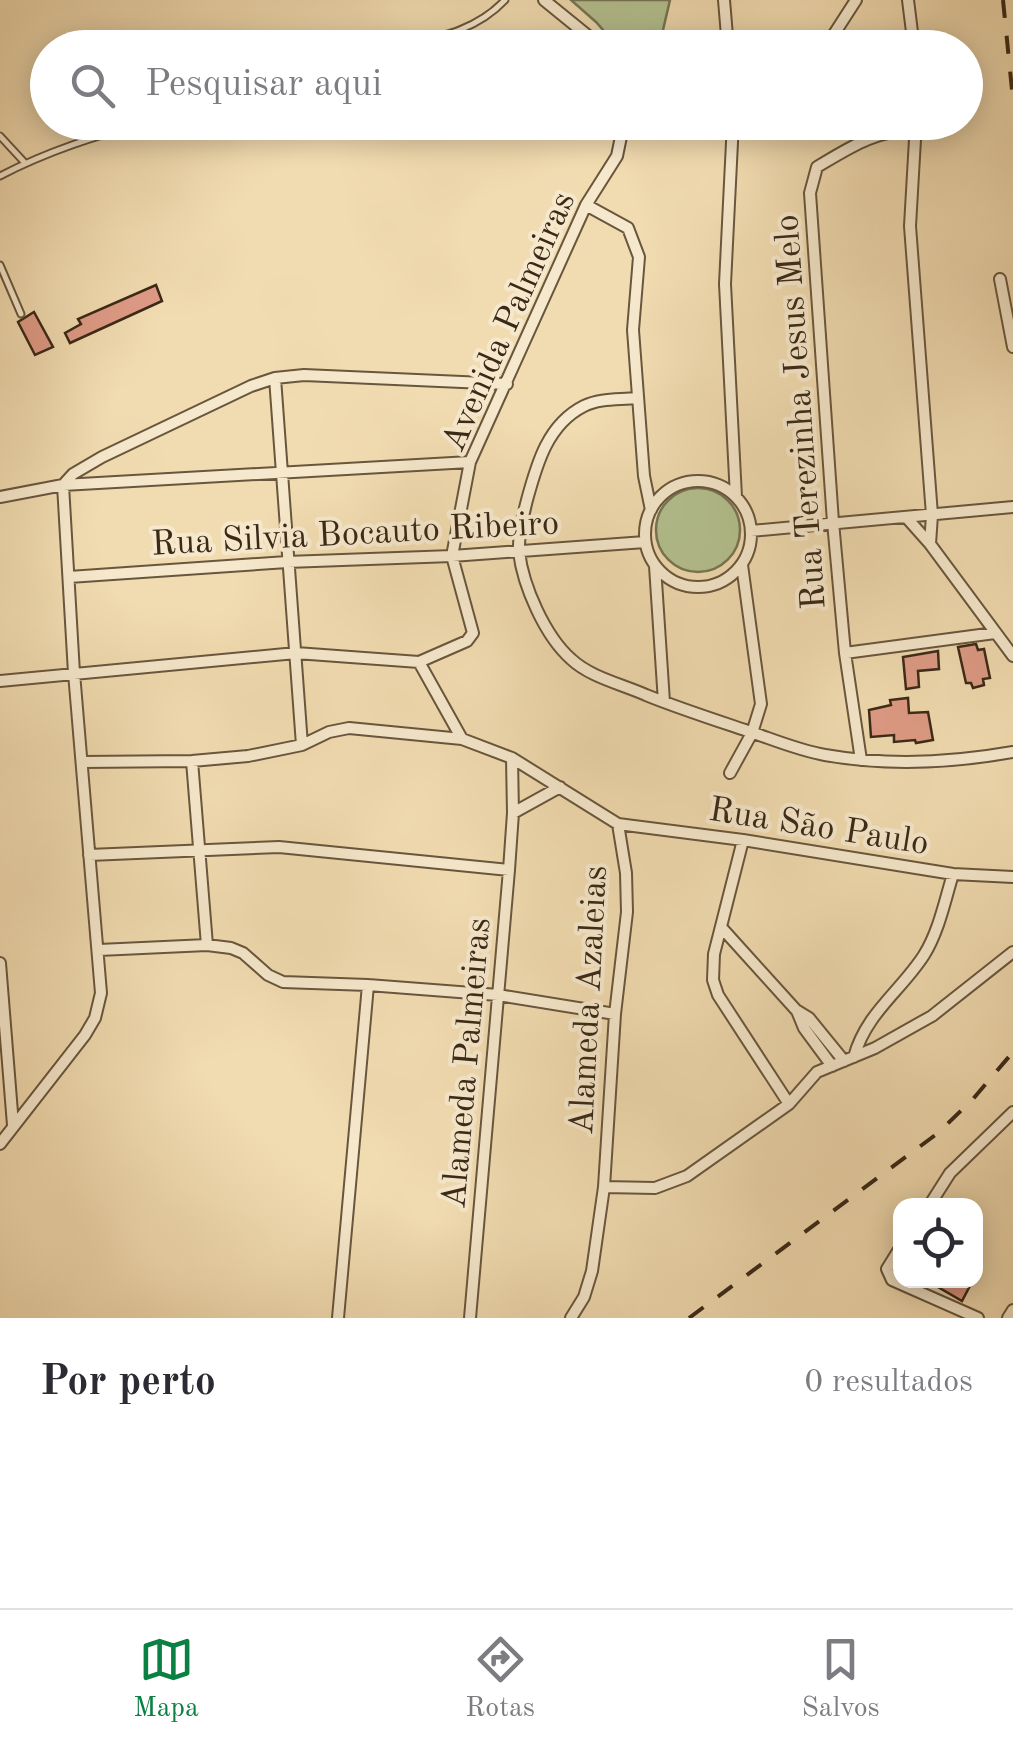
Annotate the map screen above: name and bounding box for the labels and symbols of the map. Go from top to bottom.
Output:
street label: Avenida Palmeiras [436,187,582,457]
street label: Rua Terezinha Jesus Melo [770,213,833,611]
street label: Rua Silvia Bocauto Ribeiro [150,506,560,563]
street label: Rua São Paulo [706,793,931,862]
street label: Alameda Azaleias [565,865,614,1136]
street label: Alameda Palmeiras [437,916,498,1210]

